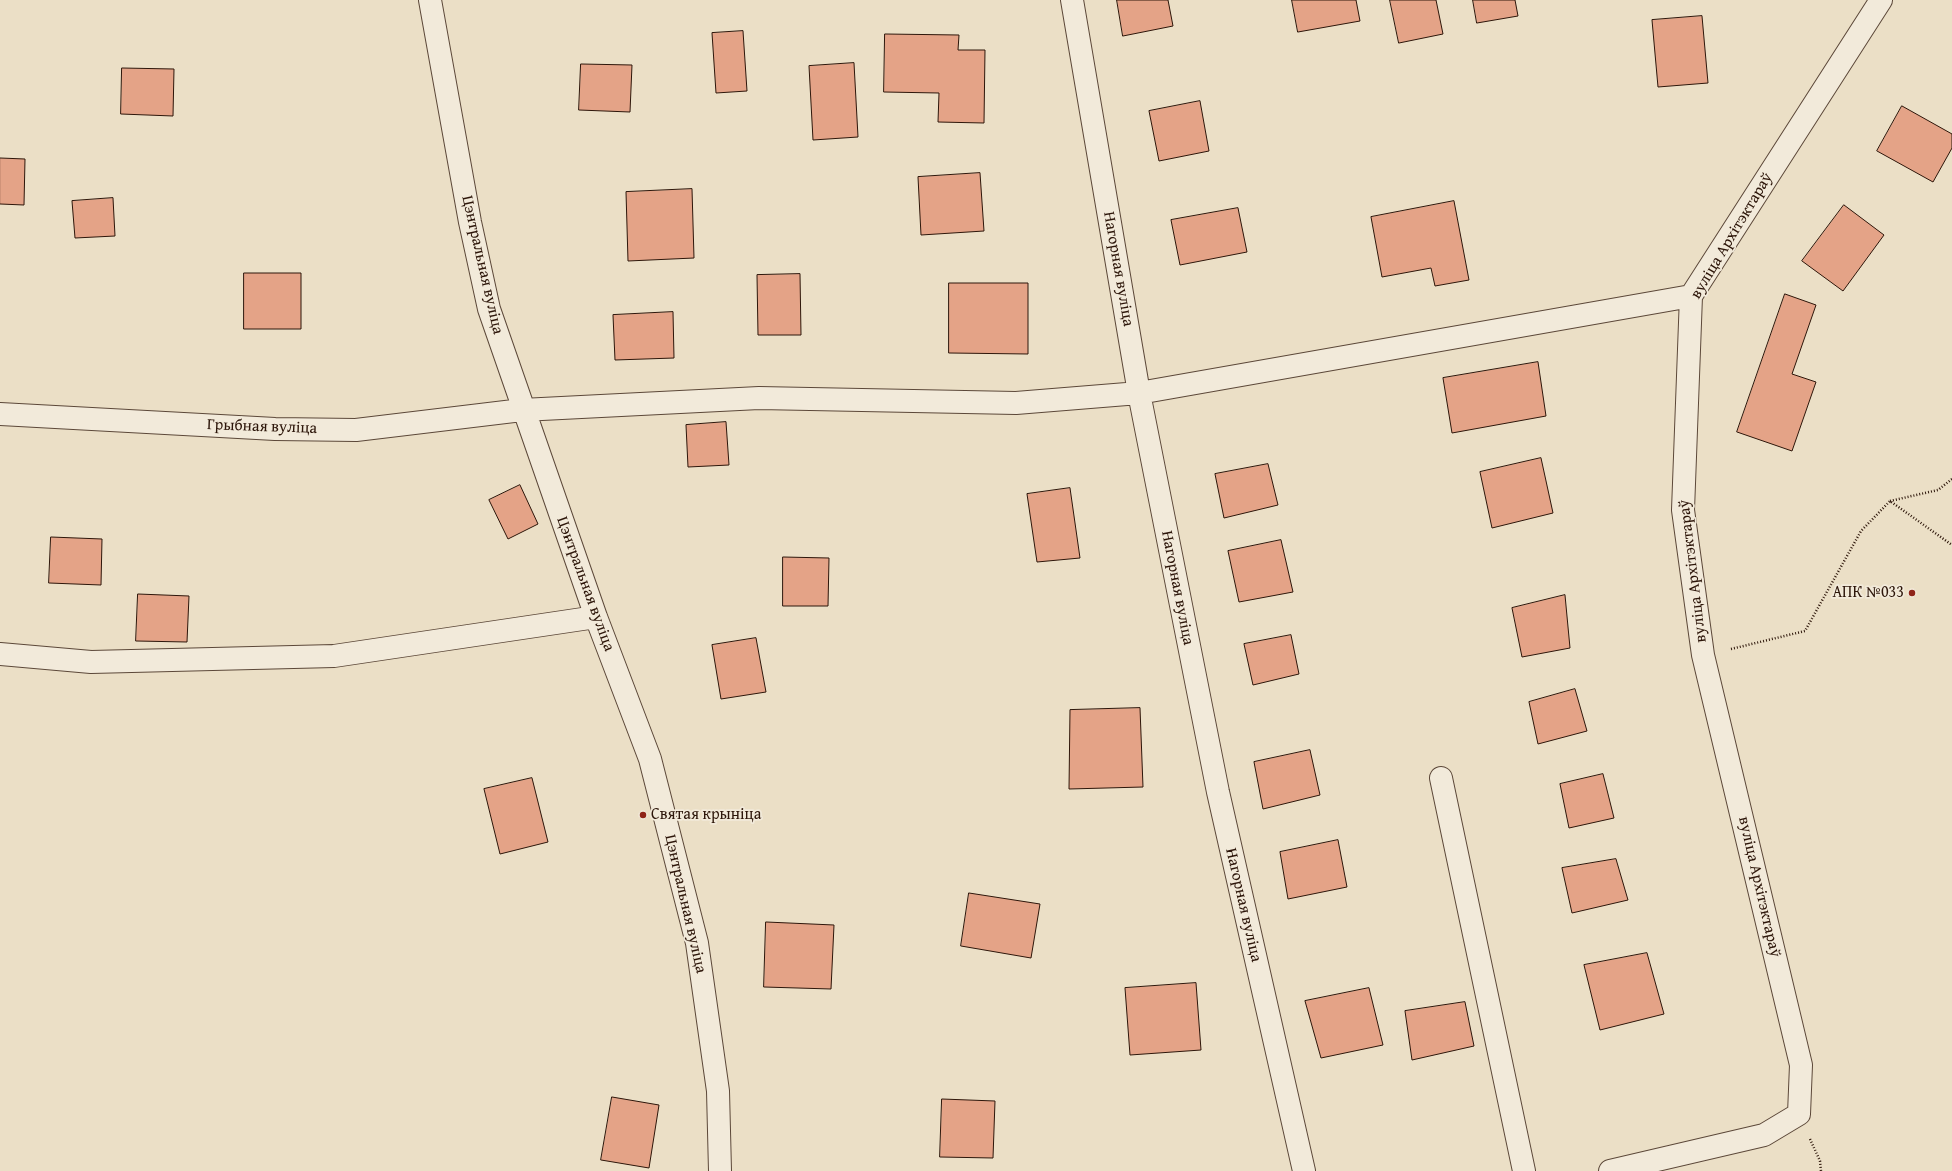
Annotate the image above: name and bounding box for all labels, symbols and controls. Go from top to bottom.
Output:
street label: вуліца Архітэктараў [1687,169,1777,303]
street label: Цэнтральная вуліца [457,194,507,336]
street label: Нагорная вуліца [1098,210,1138,328]
street label: Грыбная вуліца [207,415,317,439]
street label: вуліца Архітэктараў [1675,498,1711,644]
street label: Цэнтральная вуліца [552,514,618,654]
street label: Нагорная вуліца [1156,529,1198,647]
place label: АПК №033 [1832,583,1904,603]
marker: АПК №033 [1907,588,1917,598]
place label: Святая крыніца [651,805,761,825]
marker: Святая крыніца [638,810,648,820]
street label: вуліца Архітэктараў [1733,815,1785,959]
street label: Цэнтральная вуліца [660,833,710,975]
street label: Нагорная вуліца [1221,846,1265,964]

